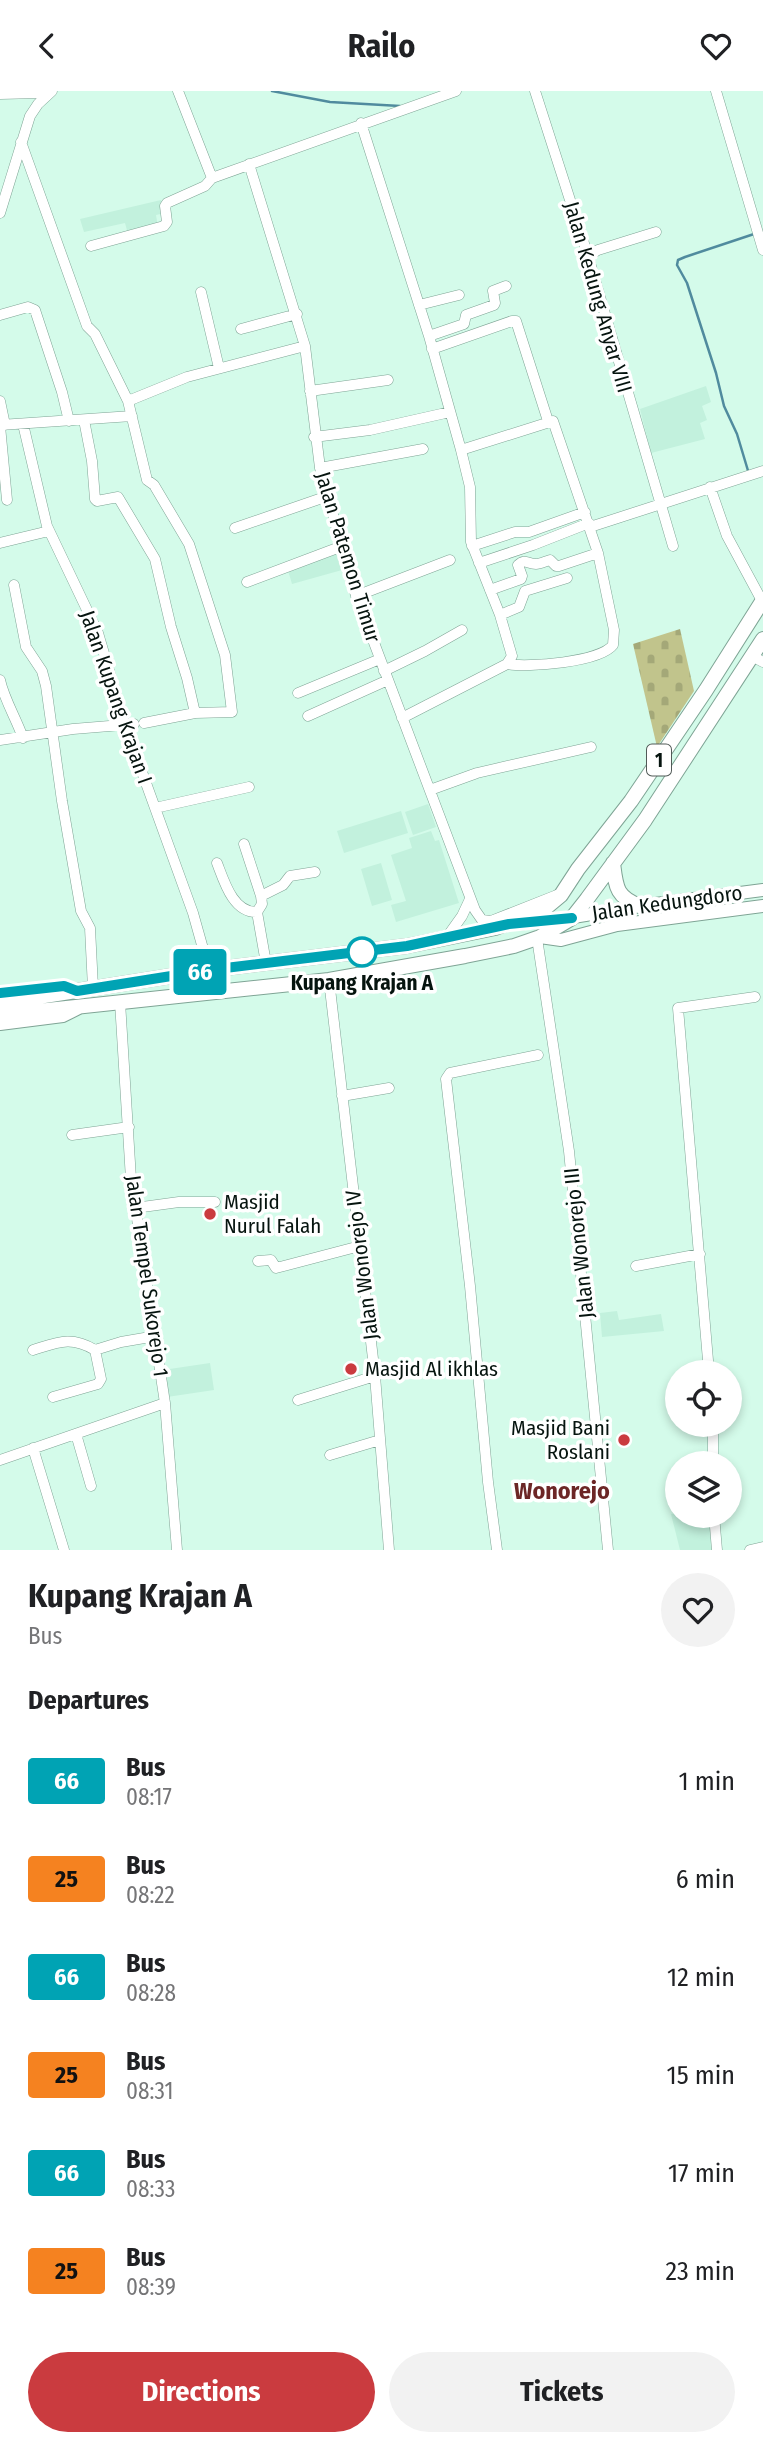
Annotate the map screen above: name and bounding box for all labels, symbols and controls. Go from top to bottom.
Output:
icon: back [28,27,66,65]
text: Railo [348,27,415,65]
icon: heart [697,27,735,65]
street label: Jalan Kedung Anyar VIII [558,198,638,396]
street label: Jalan Patemon Timur [310,468,387,646]
street label: Jalan Kupang Krajan I [74,607,158,787]
road number: 1 [647,745,671,775]
street label: Jalan Kedungdoro [590,880,744,926]
marker: Kupang Krajan A [347,937,377,967]
line badge: 66 [168,949,232,995]
text: 66 [187,958,213,986]
place label: Kupang Krajan A [291,970,434,996]
street label: Jalan Wonorejo III [558,1166,600,1320]
street label: Jalan Tempel Sukorejo 1 [120,1174,174,1378]
street label: Jalan Wonorejo IV [340,1188,384,1341]
place label: Masjid Nurul Falah [224,1189,321,1239]
marker: Masjid Nurul Falah [202,1206,218,1222]
place label: Masjid Al ikhlas [365,1356,498,1382]
map controls [665,1360,742,1528]
button: locate [665,1360,742,1437]
marker: Masjid Al ikhlas [343,1361,359,1377]
place label: Masjid Bani Roslani [511,1415,610,1465]
marker: Masjid Bani Roslani [616,1432,632,1448]
button: layers [665,1451,742,1528]
district label: Wonorejo [514,1477,610,1505]
button: heart [661,1573,735,1647]
text: Kupang Krajan A [28,1576,252,1616]
text: Bus [28,1622,62,1650]
text: Departures [28,1685,149,1716]
text: Bus [126,1752,165,1783]
text: 1 min [679,1766,735,1797]
text: 66 [54,1767,79,1795]
text: 08:17 [126,1783,172,1811]
text: Bus [126,1850,165,1881]
text: 6 min [676,1864,735,1895]
text: 25 [55,1865,78,1893]
text: 08:22 [126,1881,175,1909]
text: Bus [126,1948,165,1979]
text: 12 min [667,1962,735,1993]
text: 66 [54,1963,79,1991]
text: 08:28 [126,1979,176,2007]
text: Bus [126,2046,165,2077]
text: 15 min [667,2060,735,2091]
text: 25 [55,2061,78,2089]
text: 08:31 [126,2077,173,2105]
text: Bus [126,2144,165,2175]
text: 17 min [668,2158,735,2189]
text: 66 [54,2159,79,2187]
text: 08:33 [126,2175,175,2203]
text: Bus [126,2242,165,2273]
text: 23 min [666,2256,735,2287]
text: 25 [55,2257,78,2285]
text: 08:39 [126,2273,176,2301]
button: Directions [28,2352,375,2432]
button: Tickets [389,2352,735,2432]

